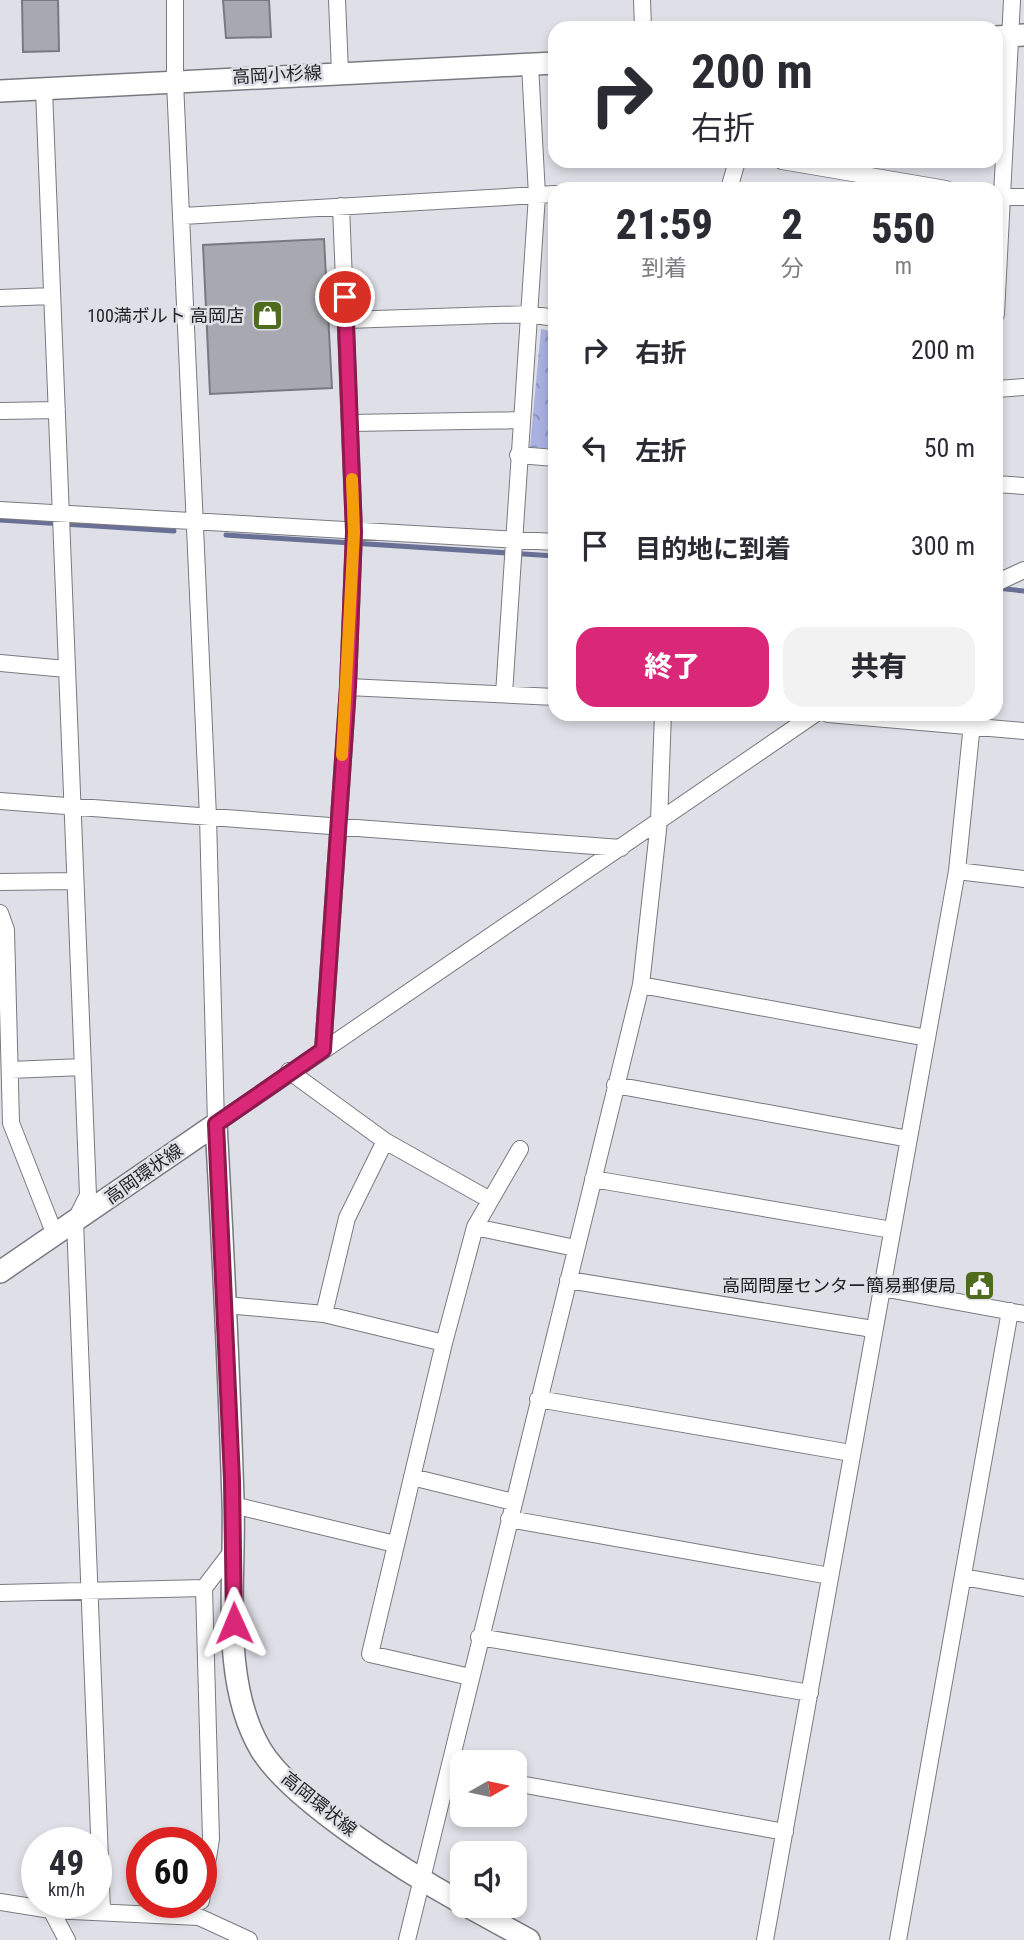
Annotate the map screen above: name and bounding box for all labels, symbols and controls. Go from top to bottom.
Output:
text: 200 m [691,43,813,100]
icon: right [576,49,667,140]
street label: 高岡小杉線 [231,62,322,87]
text: 右折 [691,109,755,147]
text: 21:59 [616,200,713,249]
text: 2 [781,200,803,249]
text: 550 [871,204,935,253]
text: m [895,253,912,280]
text: 到着 [641,255,687,282]
text: 分 [781,255,804,282]
pin [315,267,375,327]
icon: arrive [326,278,364,316]
shop icon: 100満ボルト 高岡店 [250,299,284,333]
place label: 100満ボルト 高岡店 [87,305,244,326]
icon: right [576,331,614,369]
text: 200 m [911,335,975,365]
text: 右折 [635,338,687,368]
icon: left [576,429,614,467]
text: 50 m [924,433,975,463]
text: 左折 [635,436,687,466]
icon: arrive [576,527,614,565]
text: 300 m [911,531,975,561]
text: 目的地に到着 [635,534,791,564]
button: 終了 [576,627,769,707]
button: 共有 [783,627,975,707]
street label: 高岡環状線 [101,1139,187,1208]
public building icon: 高岡問屋センター簡易郵便局 [962,1269,996,1303]
place label: 高岡問屋センター簡易郵便局 [722,1275,956,1296]
position arrow [197,1586,271,1660]
north arrow [450,1750,527,1827]
map controls [450,1750,527,1918]
street label: 高岡環状線 [278,1767,361,1840]
speed limit sign: 60 [126,1827,217,1918]
button: sound [450,1841,527,1918]
text: 49 [49,1843,84,1884]
text: km/h [48,1879,85,1900]

